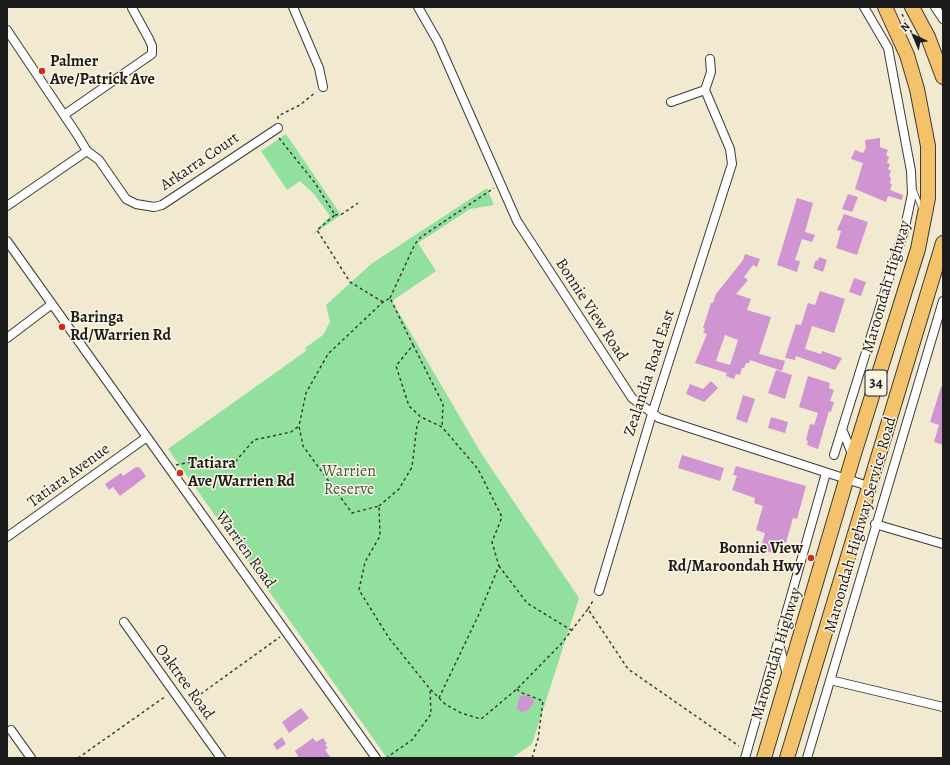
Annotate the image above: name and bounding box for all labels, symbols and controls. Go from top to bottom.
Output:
north arrow [894,16,934,56]
text: N [897,19,913,35]
place label: Palmer Ave/Patrick Ave [50,52,155,90]
marker: Palmer Ave/Patrick Ave [37,66,47,76]
street label: Arkarra Court [157,129,243,195]
street label: Maroondah Highway [859,218,915,356]
street label: Bonnie View Road [551,255,631,365]
street label: Zealandia Road East [620,307,680,439]
place label: Baringa Rd/Warrien Rd [70,308,171,346]
marker: Baringa Rd/Warrien Rd [57,322,67,332]
road number: 34 [865,370,887,396]
street label: Maroondah Highway Service Road [821,415,901,635]
street label: Tatiara Avenue [24,440,114,512]
place label: Tatiara Ave/Warrien Rd [188,454,295,492]
park label: Warrien Reserve [322,462,376,500]
marker: Tatiara Ave/Warrien Rd [175,468,185,478]
street label: Warrien Road [211,508,279,592]
place label: Bonnie View Rd/Maroondah Hwy [668,539,803,577]
marker: Bonnie View Rd/Maroondah Hwy [806,553,816,563]
street label: Maroondah Highway [748,586,806,722]
street label: Oaktree Road [150,641,218,723]

